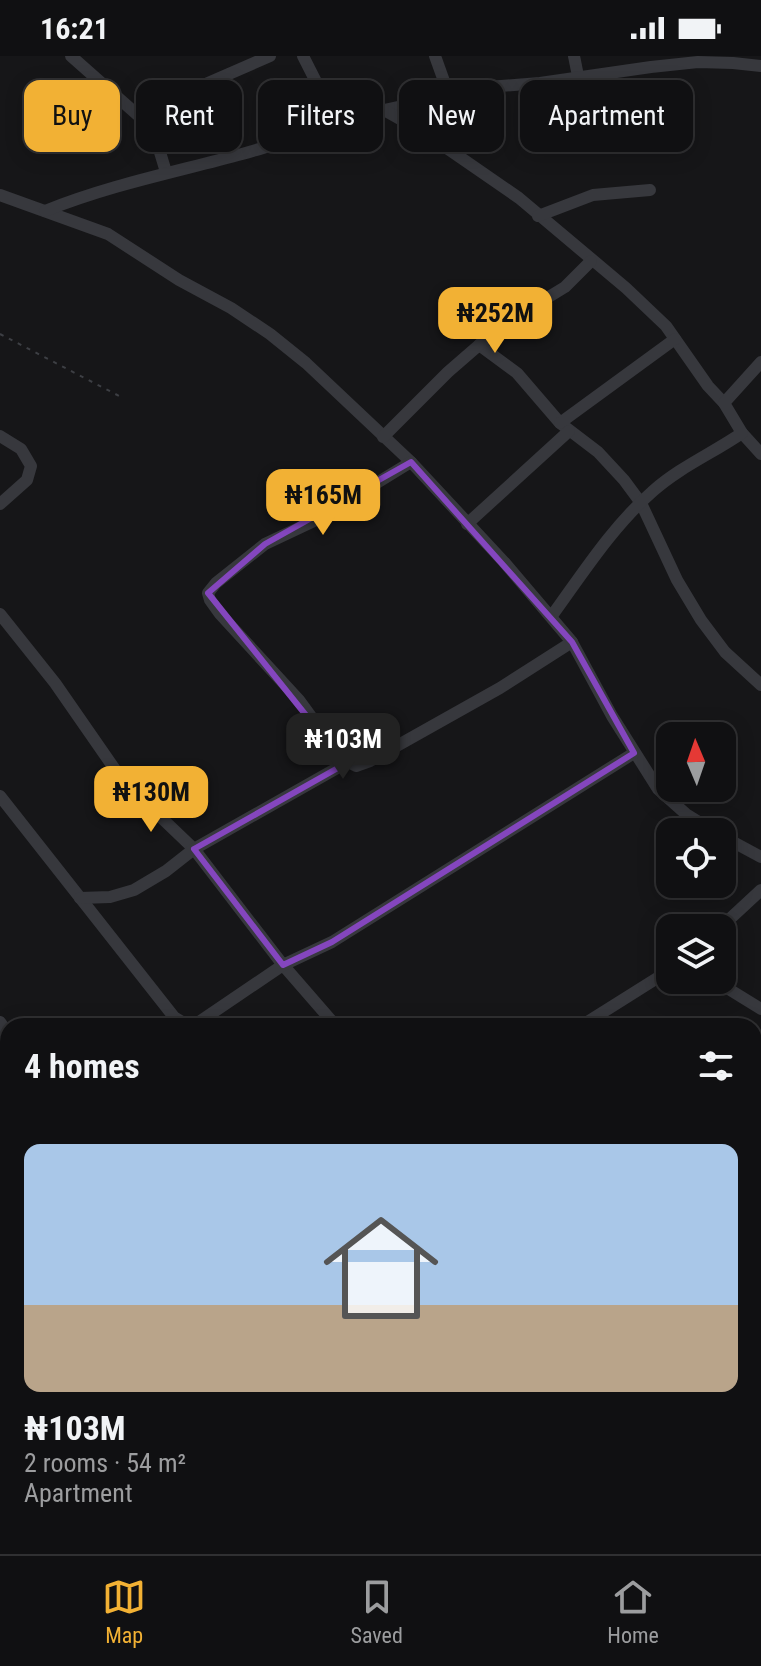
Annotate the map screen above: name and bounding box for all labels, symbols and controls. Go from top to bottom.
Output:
text: 16:21 [40,11,109,46]
chip: Buy [24,80,120,152]
chip: Rent [136,80,242,152]
chip: Filters [258,80,383,152]
chip: New [399,80,504,152]
chip: Apartment [520,80,693,152]
pin: ₦252M [439,287,551,355]
text: ₦252M [456,298,534,328]
pin: ₦165M [267,469,379,537]
text: ₦165M [284,480,362,510]
pin: ₦103M [287,713,399,781]
north arrow [656,722,736,802]
map controls [656,722,736,994]
text: ₦103M [304,724,382,754]
pin: ₦130M [95,766,207,834]
text: ₦130M [112,777,190,807]
button: locate [656,818,736,898]
button: layers [656,914,736,994]
icon: filters [694,1044,738,1088]
text: 4 homes [24,1046,140,1086]
icon: home [309,1196,453,1340]
text: ₦103M [24,1408,126,1448]
text: 2 rooms · 54 m² [24,1448,186,1478]
text: Apartment [24,1478,133,1508]
tab: Map [102,1575,146,1648]
tab: Saved [351,1575,403,1648]
tab: Home [607,1575,659,1648]

